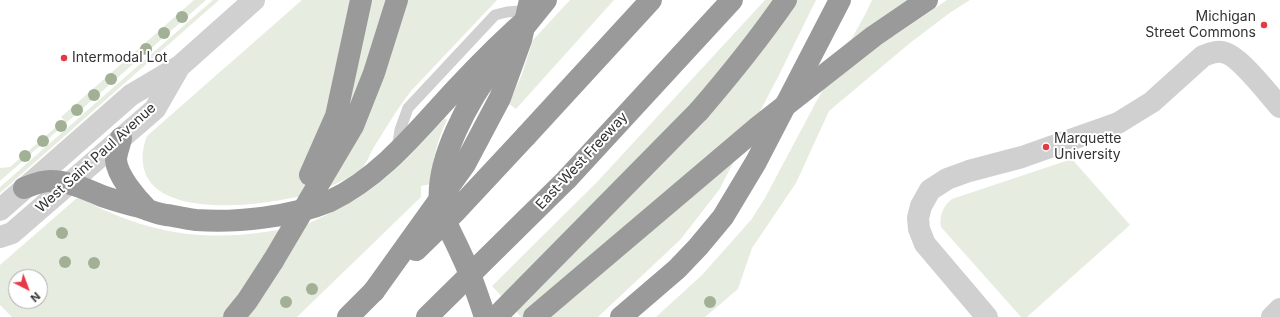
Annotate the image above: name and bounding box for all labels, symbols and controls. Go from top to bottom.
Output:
place label: Michigan Street Commons [1145,9,1256,42]
marker: Michigan Street Commons [1259,20,1269,30]
place label: Intermodal Lot [72,50,167,66]
marker: Intermodal Lot [59,53,69,63]
street label: West Saint Paul Avenue [33,100,159,216]
street label: East-West Freeway [533,109,631,213]
place label: Marquette University [1054,131,1121,164]
marker: Marquette University [1041,142,1051,152]
north arrow [8,269,48,309]
text: N [28,289,43,305]

